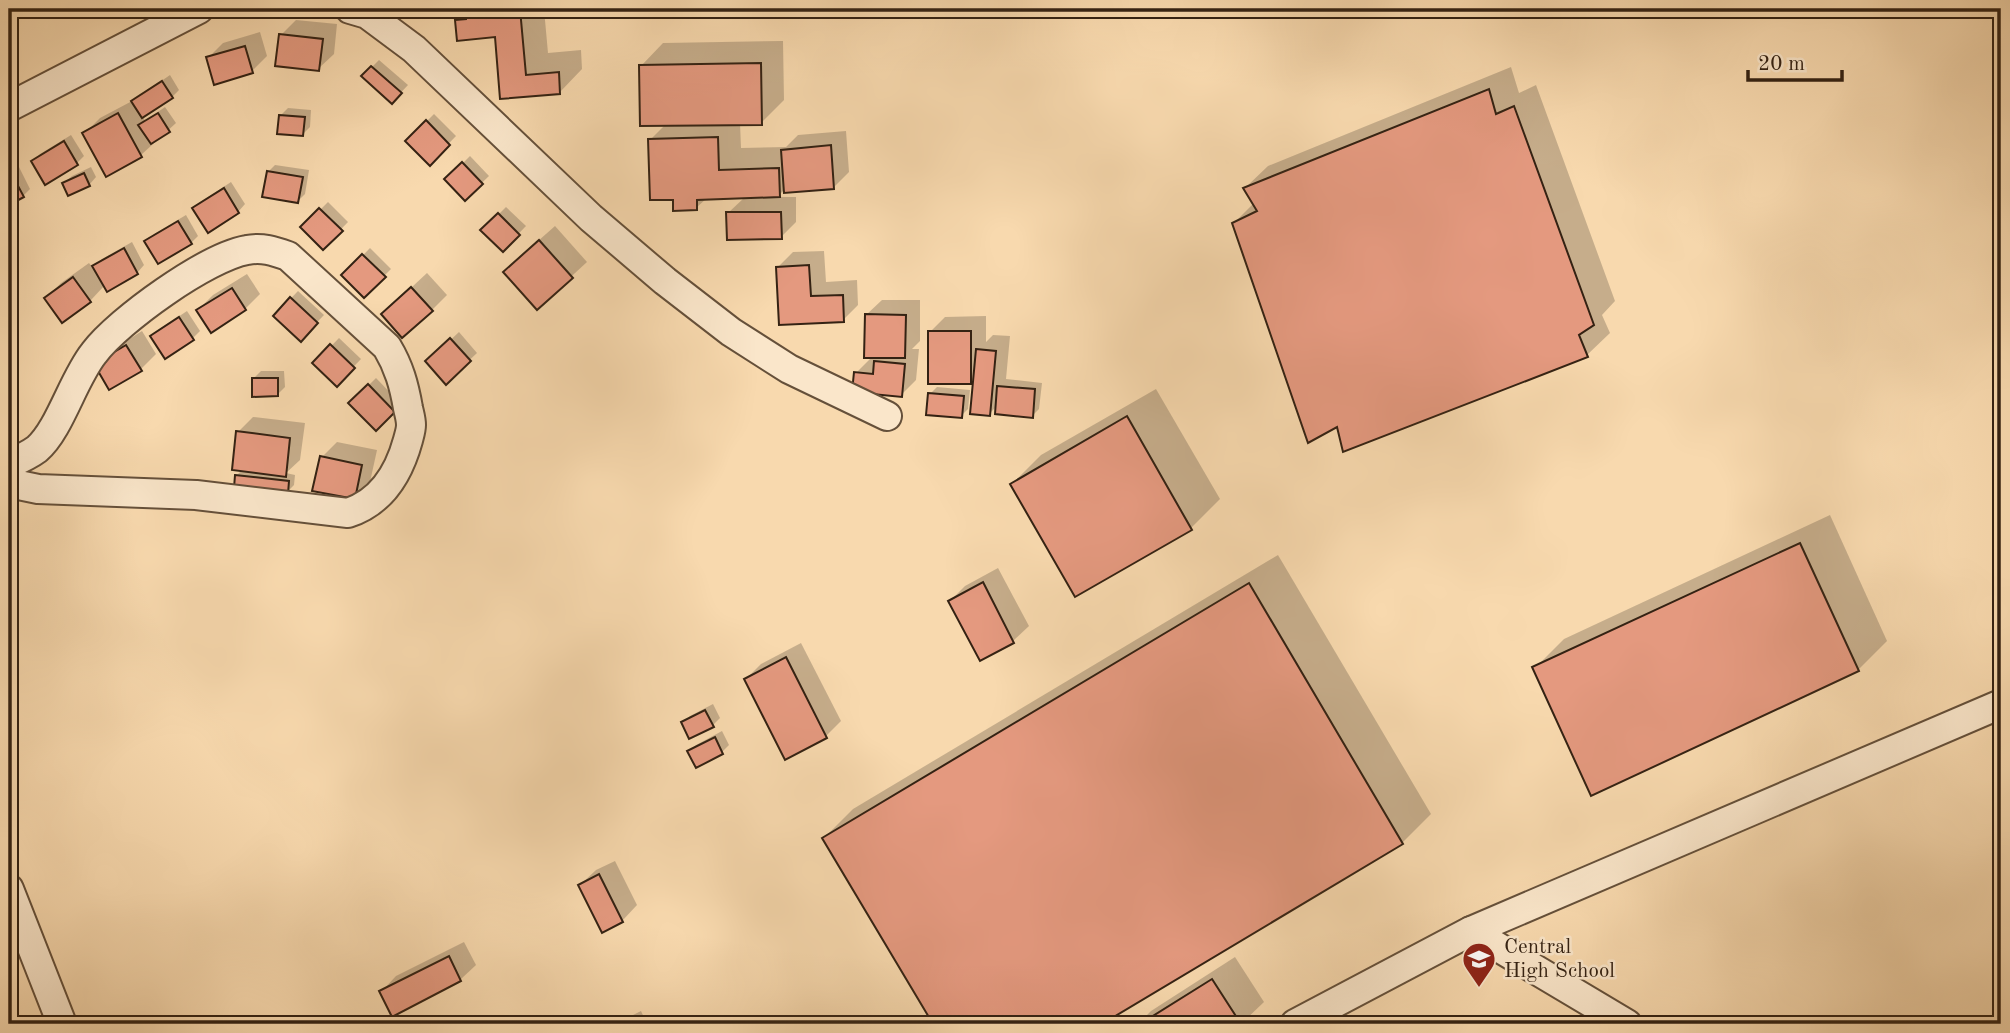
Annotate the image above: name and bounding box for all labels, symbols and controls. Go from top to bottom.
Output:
scale bar [1748,38,1842,82]
text: 20 m [1758,54,1805,75]
place label: Central High School [1504,937,1615,982]
school or university icon: Central High School [1460,940,1498,989]

